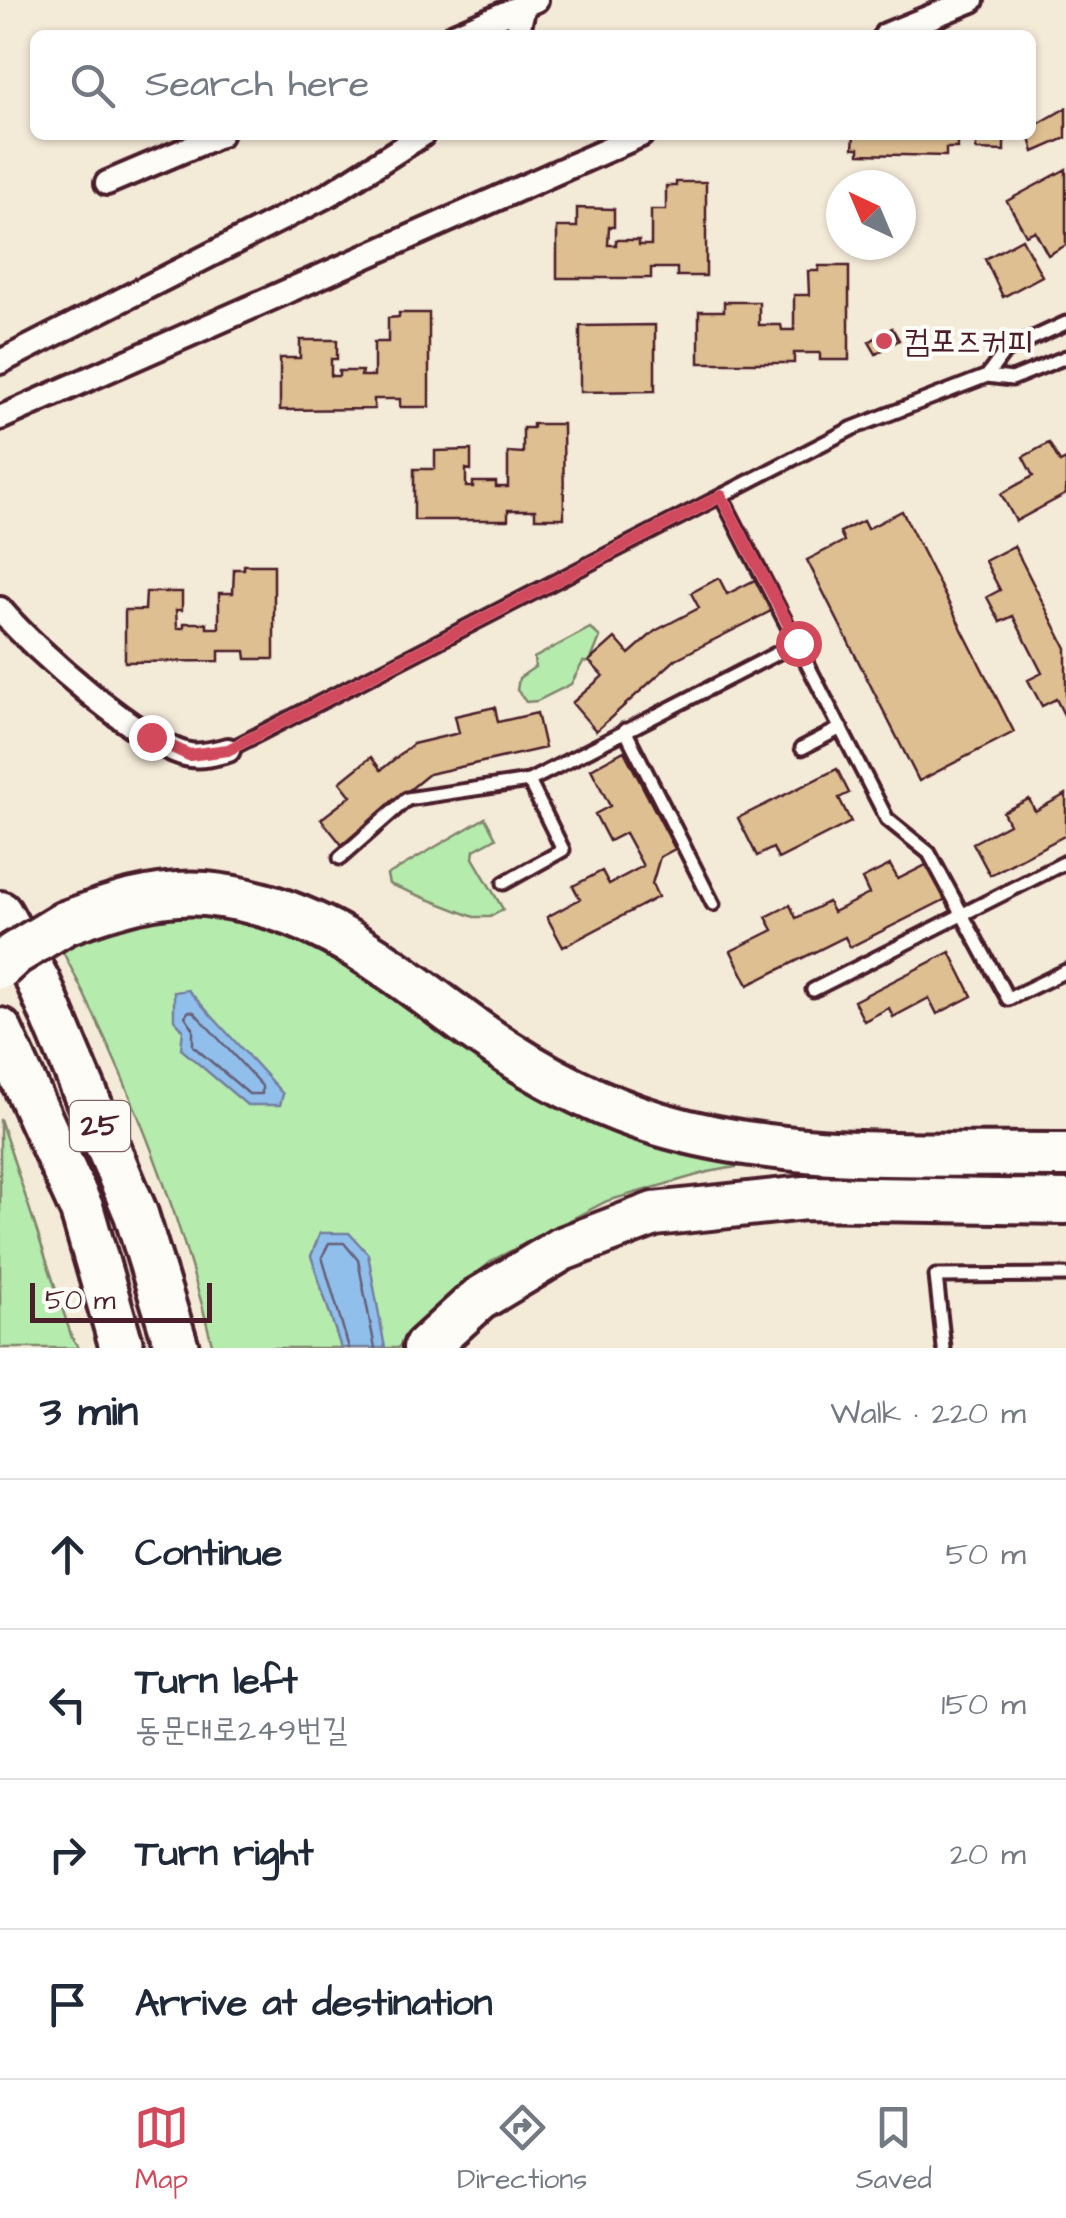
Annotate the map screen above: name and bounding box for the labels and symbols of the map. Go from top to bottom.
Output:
north arrow [826,170,916,260]
place label: 컴포즈커피 [904,319,1033,364]
marker: 컴포즈커피 [873,330,895,352]
route start [776,621,822,667]
route end [129,715,175,761]
road number: 25 [70,1101,130,1151]
scale bar [30,1278,212,1322]

